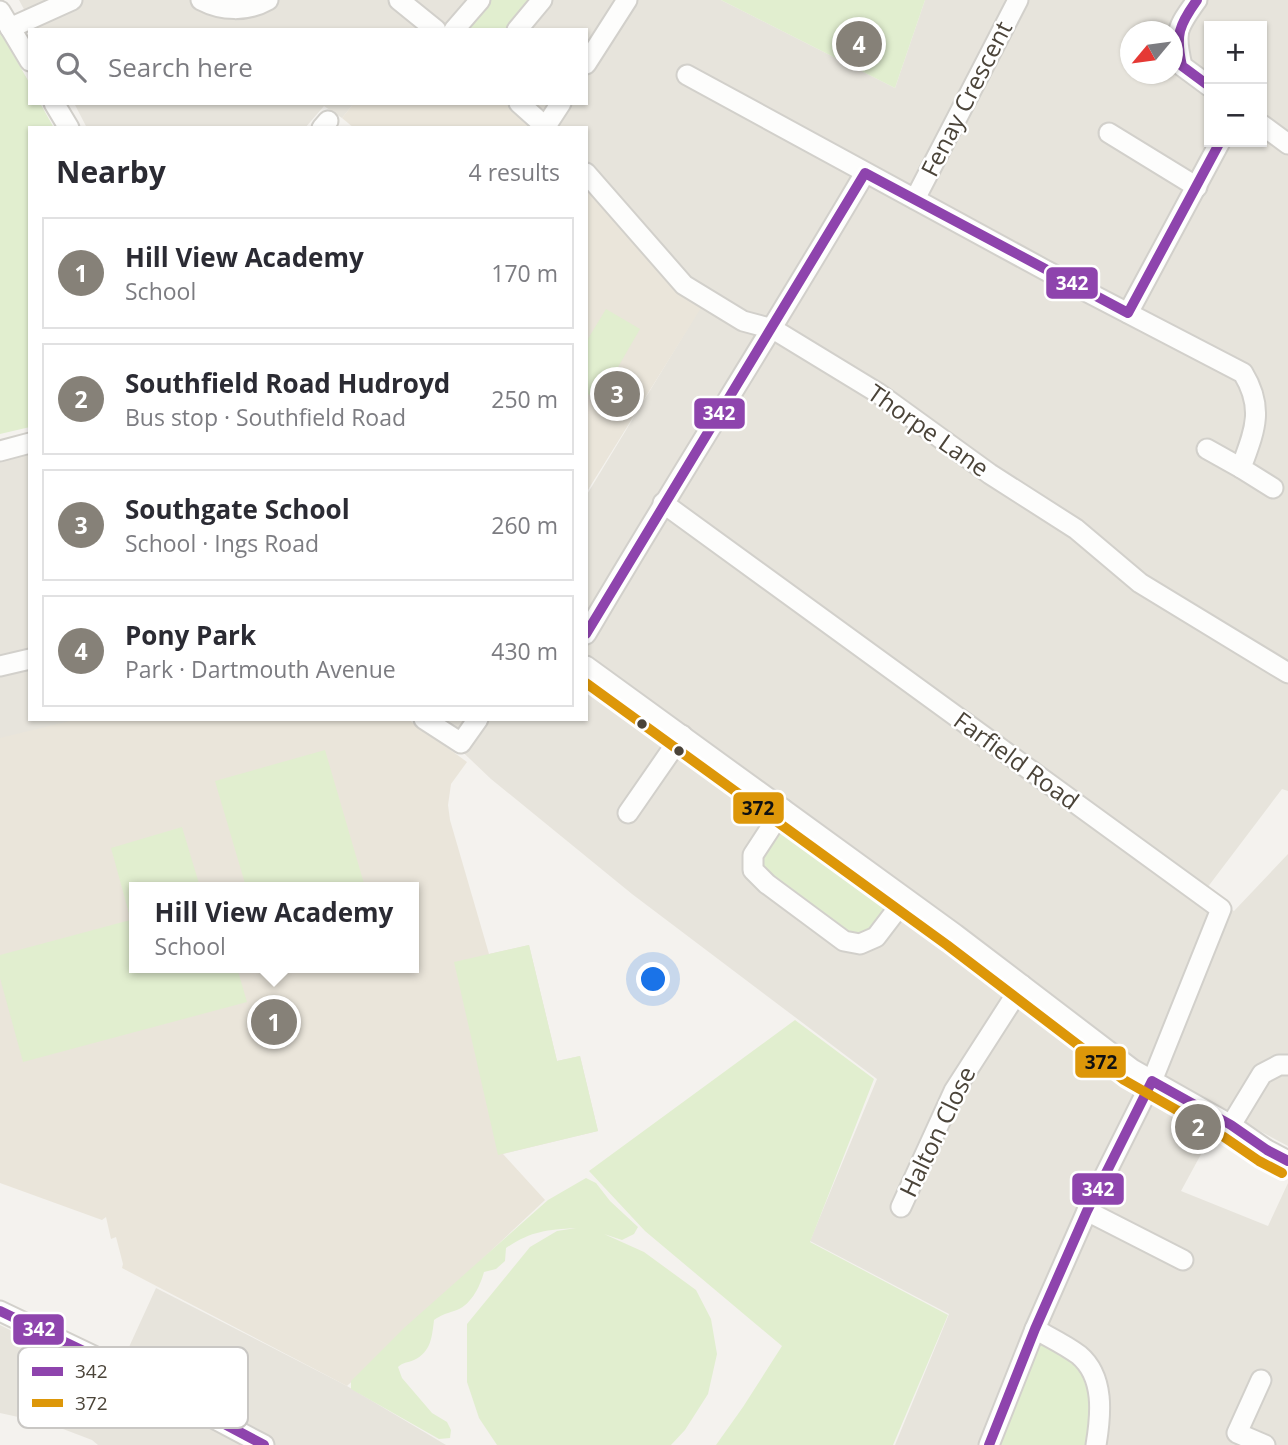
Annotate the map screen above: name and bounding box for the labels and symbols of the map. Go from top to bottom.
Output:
street label: Fenay Crescent [912,15,1019,182]
pin: 4 [836,18,882,70]
north arrow [1120,21,1183,84]
line badge: 342 [1045,266,1099,300]
text: 342 [1056,270,1088,296]
pin: 3 [594,368,640,420]
street label: Thorpe Lane [862,376,996,484]
line badge: 342 [693,397,746,430]
text: 342 [703,400,735,426]
street label: Farfield Road [948,703,1086,816]
unlabelled marker [635,717,649,731]
unlabelled marker [672,744,686,758]
line badge: 372 [732,791,785,825]
text: 372 [742,795,774,821]
your location [636,962,670,996]
pin: 1 [251,996,297,1048]
line badge: 372 [1074,1045,1127,1079]
text: 372 [1085,1049,1117,1075]
street label: Halton Close [891,1060,983,1202]
pin: 2 [1175,1101,1221,1153]
line badge: 342 [1071,1172,1125,1206]
text: 342 [1082,1176,1114,1202]
line badge: 342 [12,1313,65,1346]
text: 342 [23,1316,55,1342]
legend [18,1347,248,1428]
text: 342 [75,1358,108,1384]
text: 372 [75,1390,108,1416]

